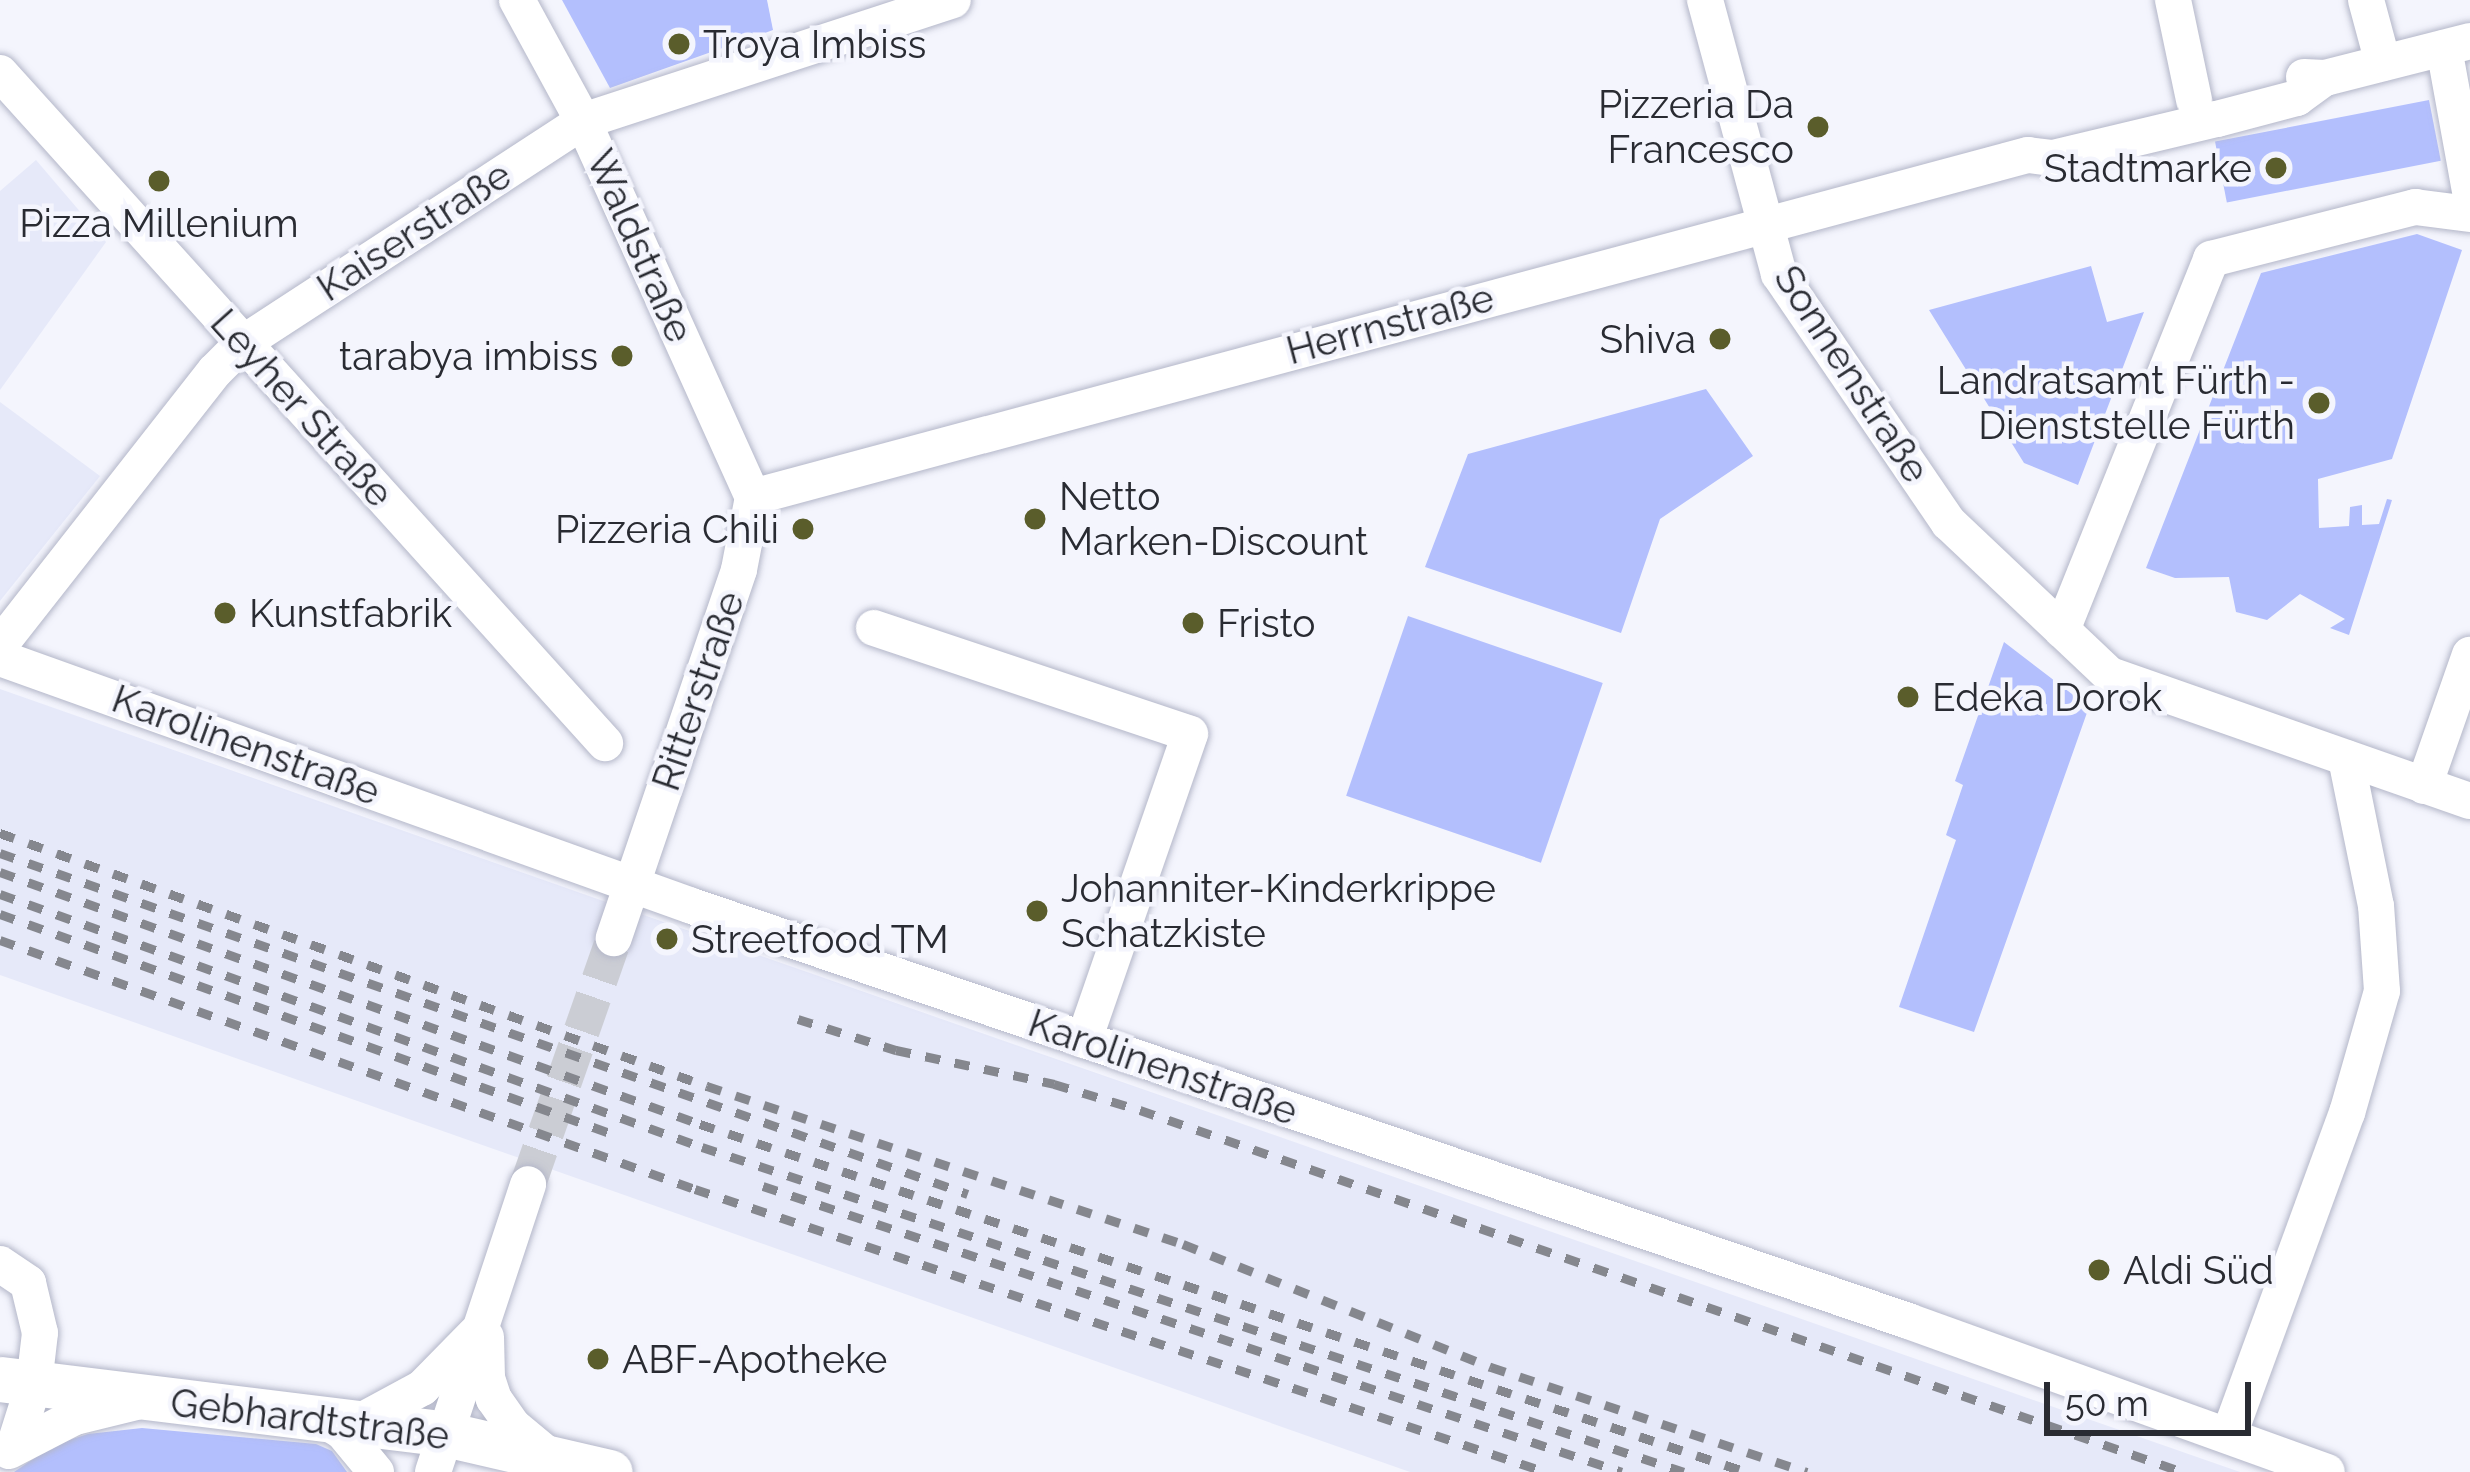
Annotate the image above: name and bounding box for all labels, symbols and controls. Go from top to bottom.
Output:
place label: Troya Imbiss [703,21,926,67]
marker: Troya Imbiss [666,31,692,57]
place label: Pizzeria Da Francesco [1598,82,1794,173]
marker: Pizzeria Da Francesco [1805,114,1831,140]
street label: Waldstraße [577,142,703,350]
place label: Stadtmarke [2044,145,2252,191]
street label: Kaiserstraße [308,151,520,311]
marker: Stadtmarke [2263,155,2289,181]
marker: Pizza Millenium [146,168,172,194]
place label: Pizza Millenium [19,200,299,246]
street label: Sonnenstraße [1765,257,1939,491]
street label: Herrnstraße [1281,274,1499,374]
street label: Leyher Straße [201,299,403,517]
place label: Shiva [1600,316,1696,362]
marker: Shiva [1707,326,1733,352]
place label: tarabya imbiss [339,333,598,379]
marker: tarabya imbiss [609,343,635,369]
place label: Landratsamt Fürth - Dienststelle Fürth [1937,358,2295,449]
marker: Landratsamt Fürth - Dienststelle Fürth [2306,390,2332,416]
place label: Netto Marken-Discount [1059,474,1368,565]
place label: Pizzeria Chili [555,506,779,552]
marker: Netto Marken-Discount [1022,506,1048,532]
marker: Pizzeria Chili [790,516,816,542]
street label: Ritterstraße [642,585,754,797]
place label: Kunstfabrik [249,590,452,636]
marker: Kunstfabrik [212,600,238,626]
place label: Fristo [1217,600,1315,646]
marker: Fristo [1180,610,1206,636]
place label: Edeka Dorok [1932,674,2162,720]
street label: Karolinenstraße [106,675,386,815]
marker: Edeka Dorok [1895,684,1921,710]
place label: Johanniter-Kinderkrippe Schatzkiste [1061,866,1496,957]
marker: Johanniter-Kinderkrippe Schatzkiste [1024,898,1050,924]
place label: Streetfood TM [691,916,950,962]
marker: Streetfood TM [654,926,680,952]
street label: Karolinenstraße [1022,999,1304,1135]
place label: Aldi Süd [2123,1247,2274,1293]
marker: Aldi Süd [2086,1257,2112,1283]
place label: ABF-Apotheke [622,1336,887,1382]
marker: ABF-Apotheke [585,1346,611,1372]
scale bar [2050,1358,2257,1432]
street label: Gebhardtstraße [168,1379,452,1459]
text: 50 m [2065,1382,2149,1424]

